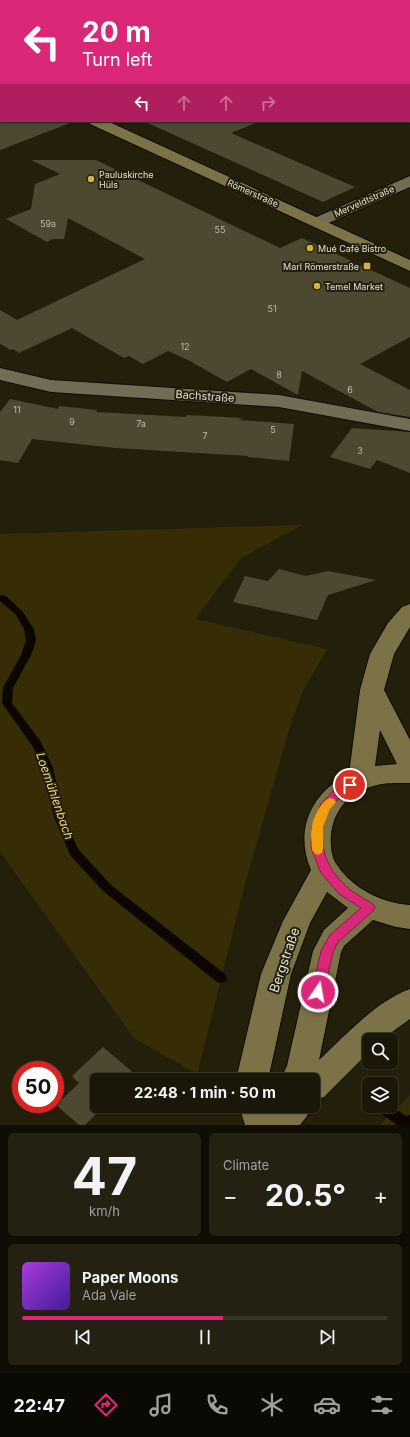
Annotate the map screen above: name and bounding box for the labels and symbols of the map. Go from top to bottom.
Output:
place label: Pauluskirche Hüls [99,169,153,190]
marker: Pauluskirche Hüls [86,174,96,184]
street label: Römerstraße [226,177,280,209]
street label: Merveldtstraße [332,183,396,219]
house number: 59a [40,218,56,229]
house number: 55 [215,224,225,235]
marker: Mué Café Bistro [305,243,315,253]
place label: Mué Café Bistro [318,243,386,254]
place label: Marl Römerstraße [283,261,359,272]
marker: Marl Römerstraße [362,261,372,271]
marker: Temel Market [312,281,322,291]
place label: Temel Market [325,281,383,292]
house number: 51 [267,303,277,314]
house number: 12 [180,341,190,352]
house number: 8 [276,369,282,380]
house number: 6 [347,384,353,395]
street label: Bachstraße [175,387,235,405]
house number: 11 [13,404,21,415]
house number: 9 [69,416,75,427]
house number: 7a [136,418,146,429]
house number: 5 [270,424,276,435]
house number: 7 [202,430,208,441]
house number: 3 [357,445,363,456]
water label: Loemühlenbach [33,750,77,842]
pin [333,768,367,802]
street label: Bergstraße [265,925,303,995]
position arrow [297,971,339,1013]
speed limit sign: 50 [12,1061,64,1113]

